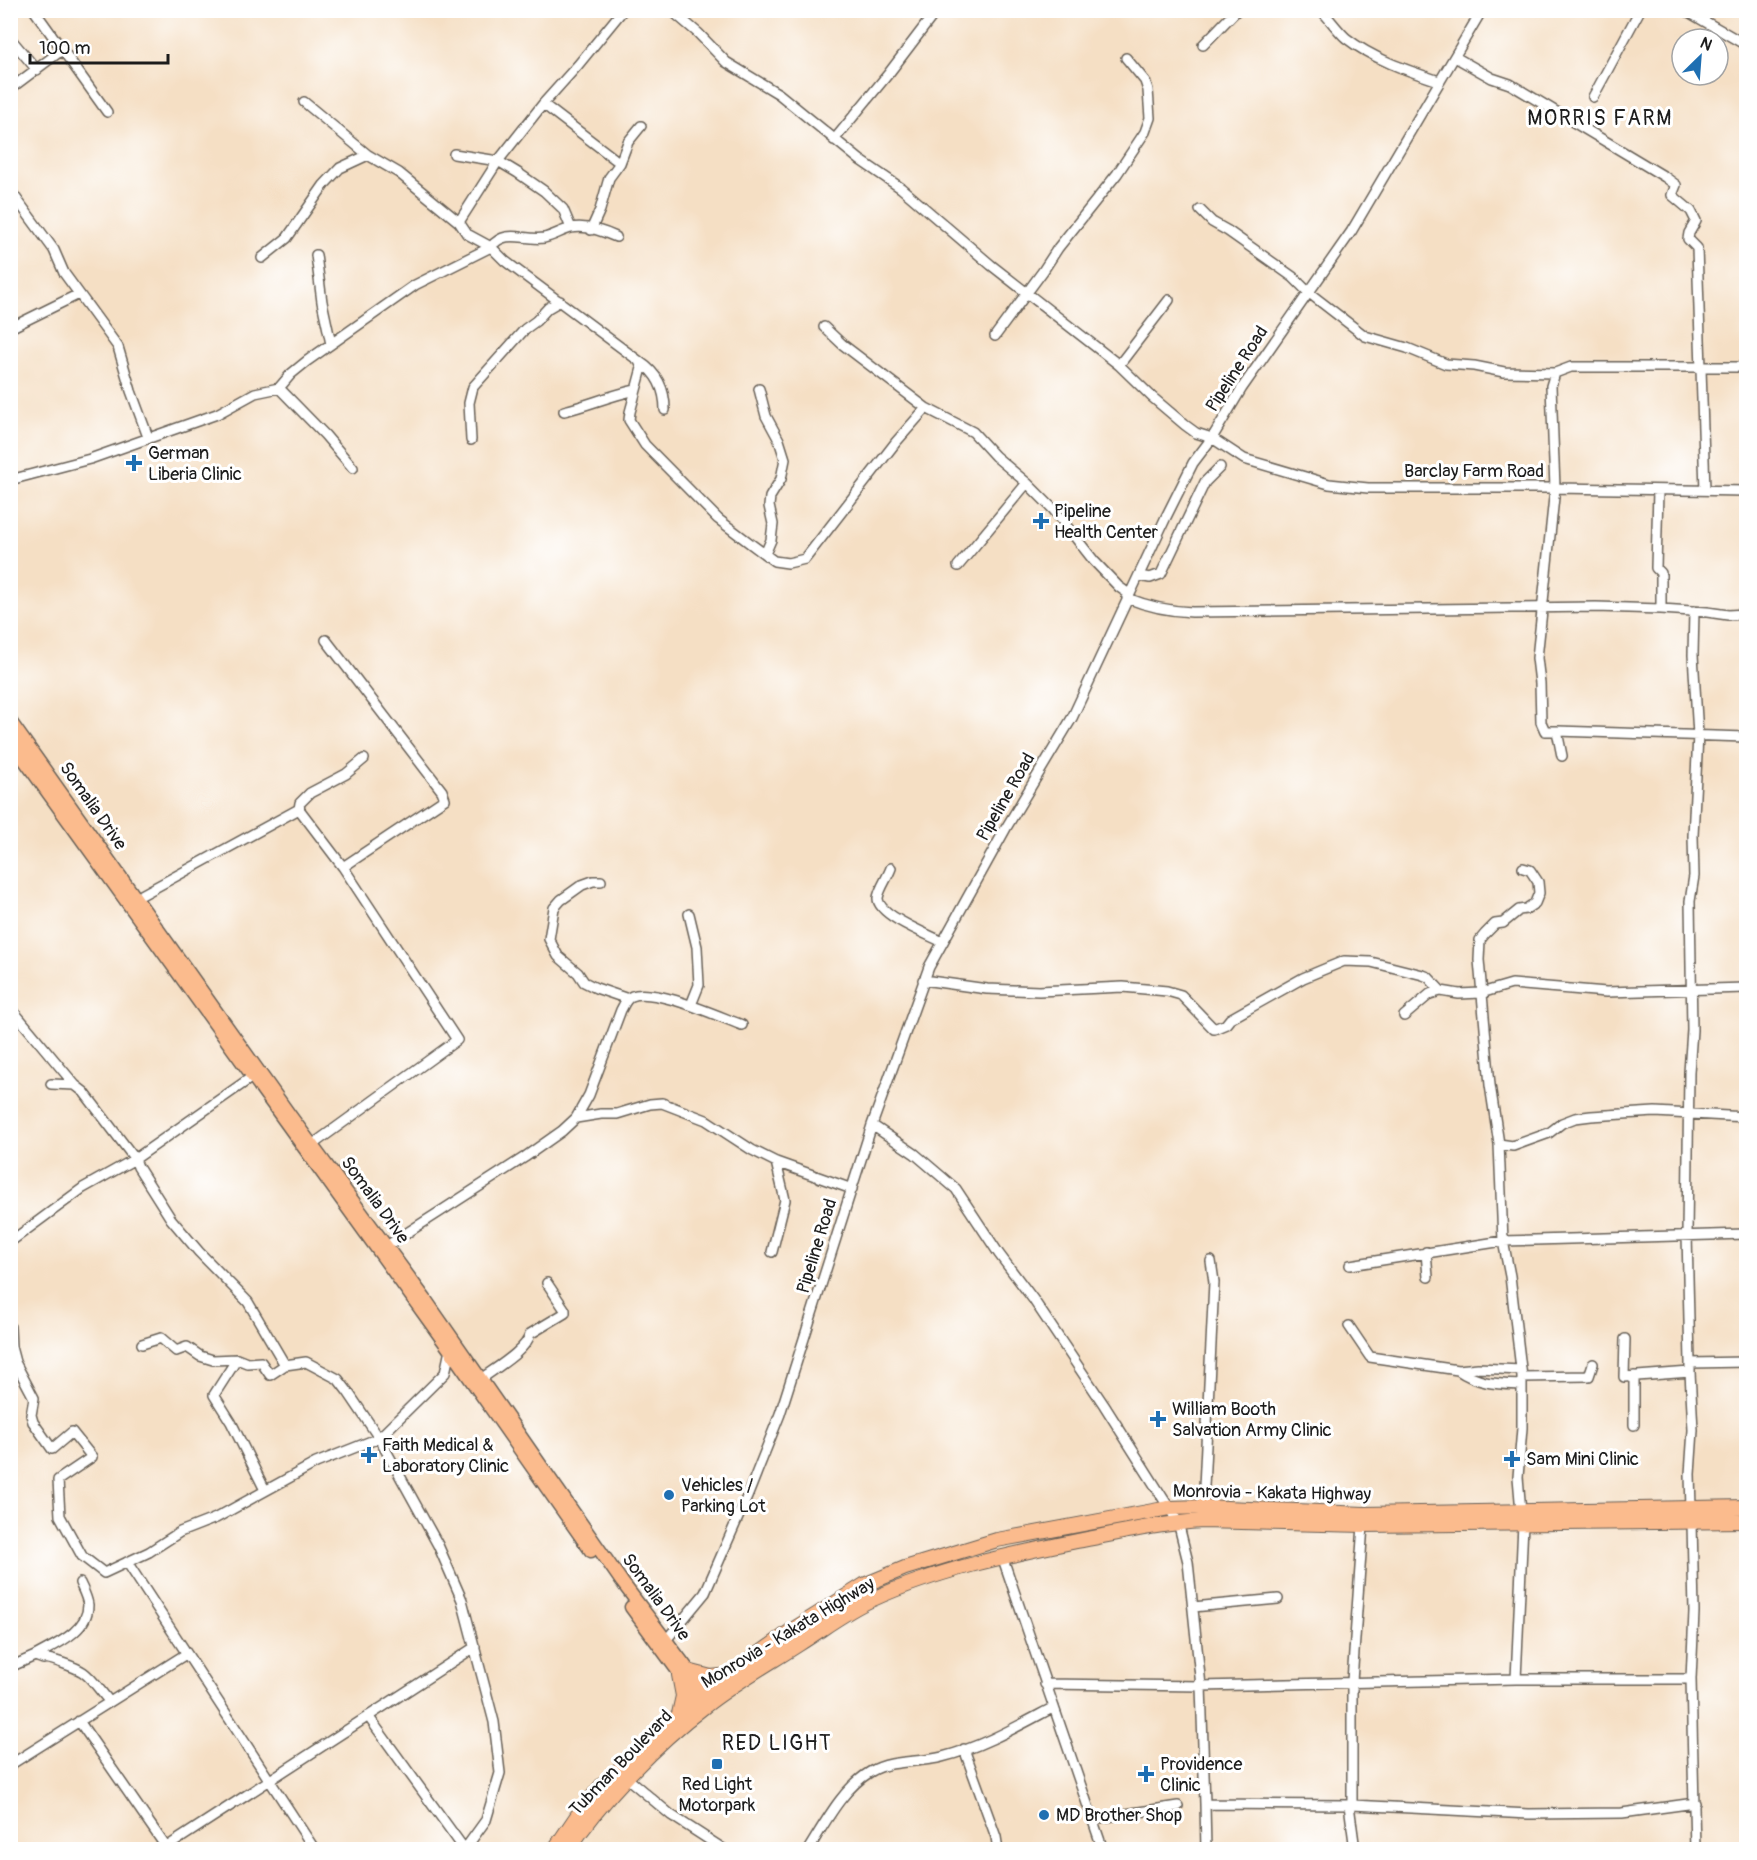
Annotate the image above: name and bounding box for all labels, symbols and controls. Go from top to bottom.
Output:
scale bar [30,27,168,65]
north arrow [1670,27,1730,87]
text: N [1697,33,1715,56]
text: 100 m [39,37,91,60]
district label: MORRIS FARM [1527,105,1673,132]
street label: Pipeline Road [1201,322,1273,416]
place label: German Liberia Clinic [148,442,242,486]
marker: German Liberia Clinic [125,454,143,472]
street label: Barclay Farm Road [1404,460,1544,483]
place label: Pipeline Health Center [1054,500,1159,544]
marker: Pipeline Health Center [1032,512,1050,530]
street label: Pipeline Road [972,749,1040,845]
street label: Somalia Drive [54,758,132,855]
street label: Somalia Drive [336,1152,414,1248]
street label: Pipeline Road [792,1196,842,1296]
place label: William Booth Salvation Army Clinic [1172,1398,1332,1442]
marker: William Booth Salvation Army Clinic [1149,1410,1167,1428]
place label: Faith Medical & Laboratory Clinic [382,1434,509,1478]
marker: Faith Medical & Laboratory Clinic [360,1446,378,1464]
place label: Sam Mini Clinic [1526,1448,1639,1471]
marker: Sam Mini Clinic [1503,1450,1521,1468]
place label: Vehicles / Parking Lot [681,1474,767,1518]
street label: Monrovia - Kakata Highway [1173,1480,1372,1506]
marker: Vehicles / Parking Lot [662,1488,676,1502]
street label: Somalia Drive [617,1549,695,1645]
street label: Monrovia - Kakata Highway [697,1572,879,1694]
street label: Tubman Boulevard [565,1705,677,1821]
district label: RED LIGHT [722,1730,832,1757]
place label: Providence Clinic [1160,1753,1242,1797]
marker: Red Light Motorpark [710,1757,724,1771]
marker: Providence Clinic [1137,1765,1155,1783]
place label: Red Light Motorpark [679,1773,756,1817]
place label: MD Brother Shop [1056,1804,1182,1827]
marker: MD Brother Shop [1037,1808,1051,1822]

